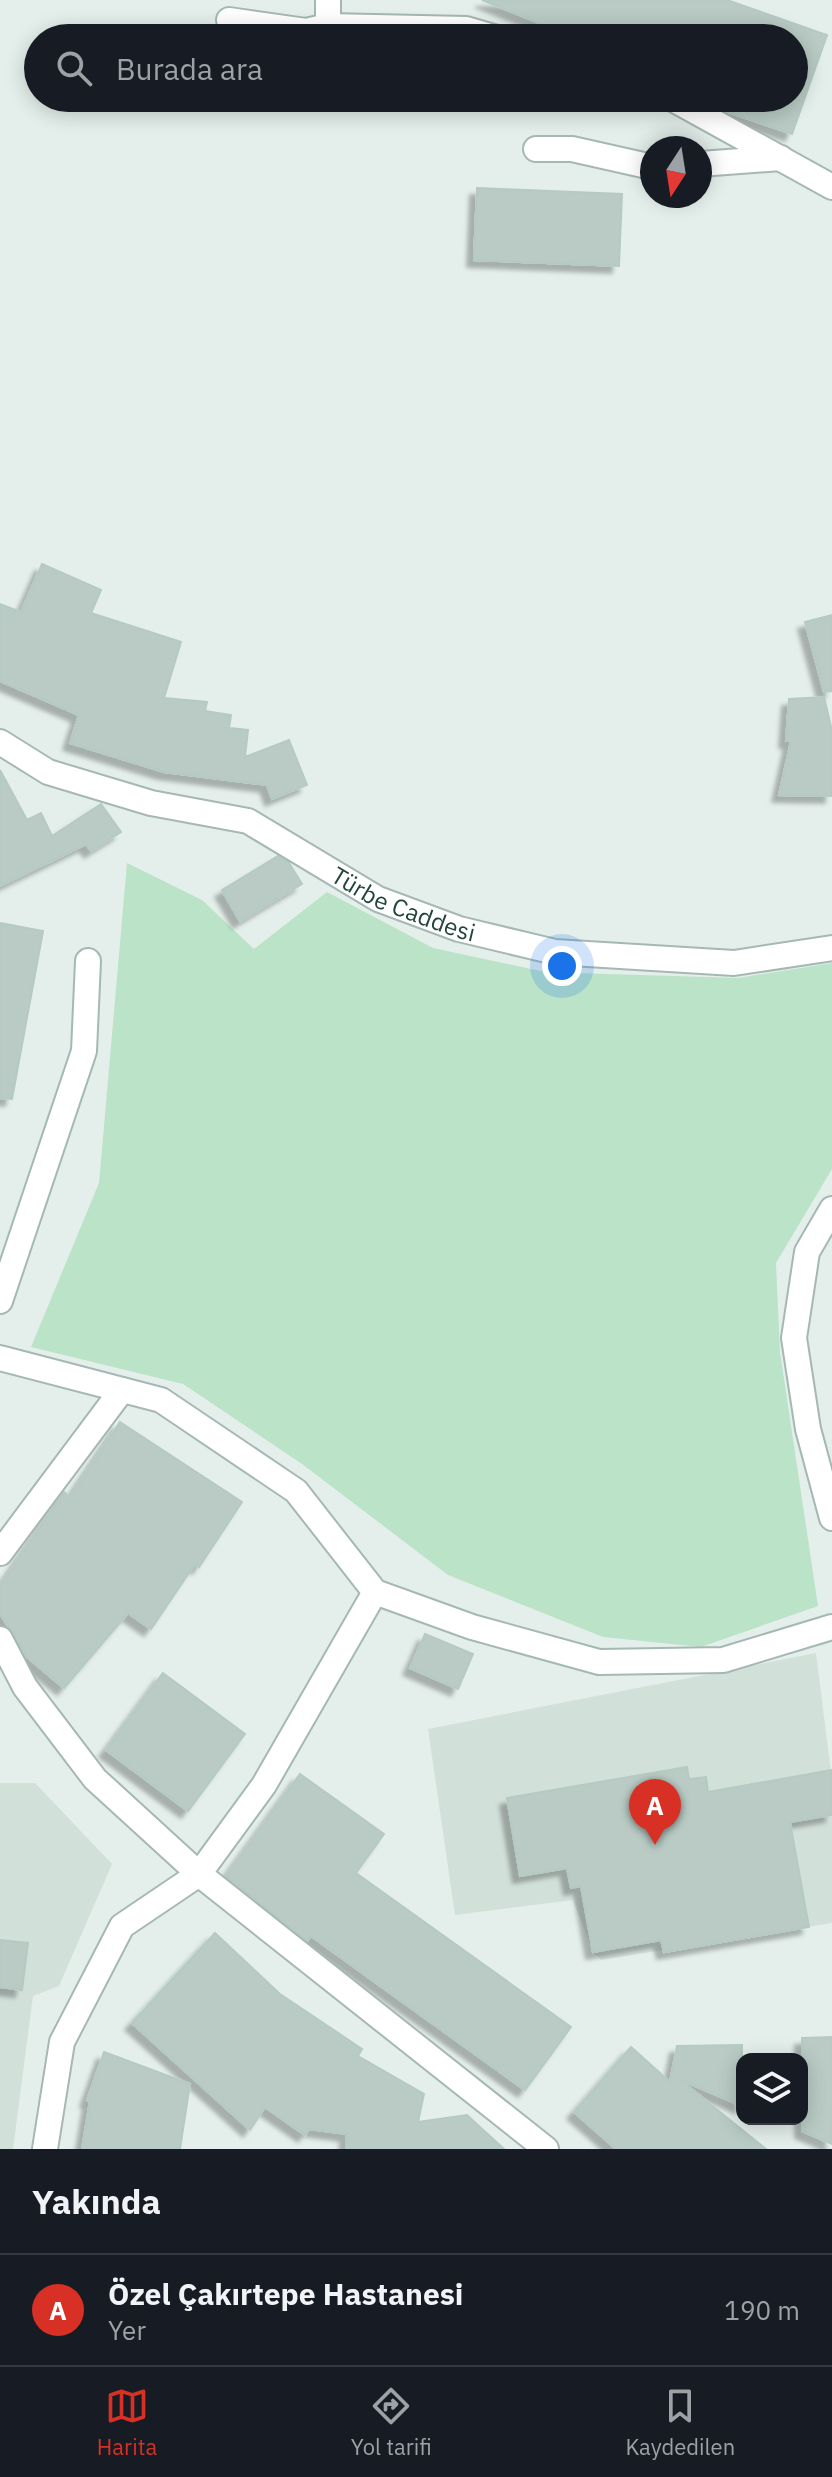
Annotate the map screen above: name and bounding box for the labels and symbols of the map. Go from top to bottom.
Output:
north arrow [640,136,712,208]
street label: Türbe Caddesi [326,859,479,948]
your location [542,946,582,986]
pin: A [629,1779,681,1845]

